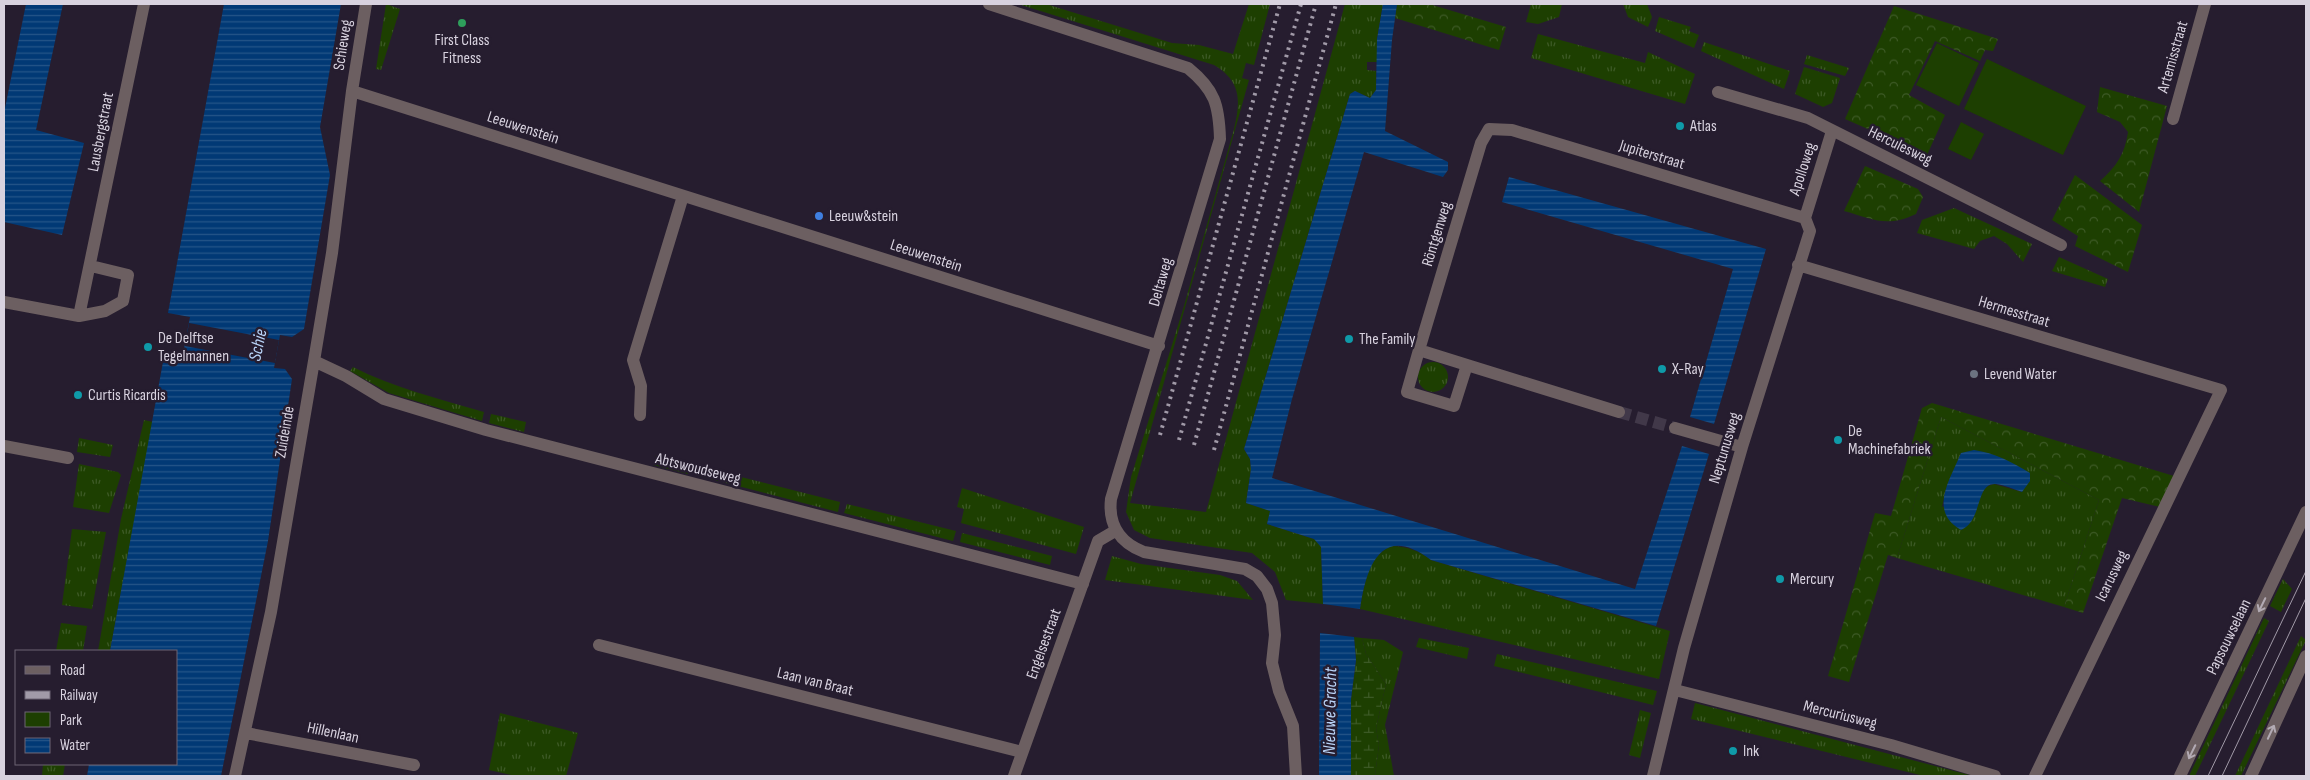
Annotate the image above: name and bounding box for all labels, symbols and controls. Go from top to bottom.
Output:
marker: First Class Fitness [456,17,468,29]
street label: Schieweg [330,18,356,72]
street label: Artemisstraat [2153,19,2192,96]
place label: First Class Fitness [434,31,490,68]
street label: Lausbergstraat [84,91,118,173]
street label: Leeuwenstein [485,107,561,149]
place label: Atlas [1689,117,1717,136]
marker: Atlas [1674,120,1686,132]
street label: Herculesweg [1865,122,1935,170]
street label: Jupiterstraat [1616,136,1687,174]
street label: Apolloweg [1785,140,1820,199]
street label: Röntgenweg [1418,199,1456,269]
place label: Leeuw&stein [829,207,898,226]
marker: Leeuw&stein [813,210,825,222]
street label: Leeuwenstein [888,235,964,277]
street label: Deltaweg [1145,255,1177,309]
street label: Hermesstraat [1976,292,2052,332]
water label: Schie [244,327,272,363]
place label: De Delftse Tegelmannen [158,329,229,366]
place label: The Family [1359,330,1416,349]
marker: The Family [1343,333,1355,345]
marker: De Delftse Tegelmannen [142,341,154,353]
place label: X-Ray [1671,360,1704,379]
marker: X-Ray [1656,363,1668,375]
place label: Levend Water [1984,365,2057,384]
marker: Levend Water [1968,368,1980,380]
place label: Curtis Ricardis [88,386,166,405]
marker: Curtis Ricardis [72,389,84,401]
street label: Zuideinde [271,405,299,459]
street label: Neptunusweg [1705,410,1745,486]
place label: De Machinefabriek [1848,422,1931,459]
marker: De Machinefabriek [1832,434,1844,446]
street label: Abtswoudseweg [653,449,743,489]
street label: Icarusweg [2092,547,2132,605]
place label: Mercury [1790,570,1834,589]
marker: Mercury [1774,573,1786,585]
street label: Papsouwselaan [2203,596,2255,678]
one-way arrow [2257,597,2266,612]
street label: Engelsestraat [1023,606,1066,682]
legend [15,650,178,765]
text: Road [60,661,85,680]
street label: Laan van Braat [775,663,855,701]
water label: Nieuwe Gracht [1319,666,1341,755]
text: Railway [60,686,98,705]
street label: Mercuriusweg [1801,697,1879,733]
text: Park [60,711,82,730]
street label: Hillenlaan [305,718,361,748]
one-way arrow [2267,725,2277,740]
text: Water [60,736,91,755]
place label: Ink [1743,742,1759,761]
one-way arrow [2187,744,2196,759]
marker: Ink [1727,745,1739,757]

